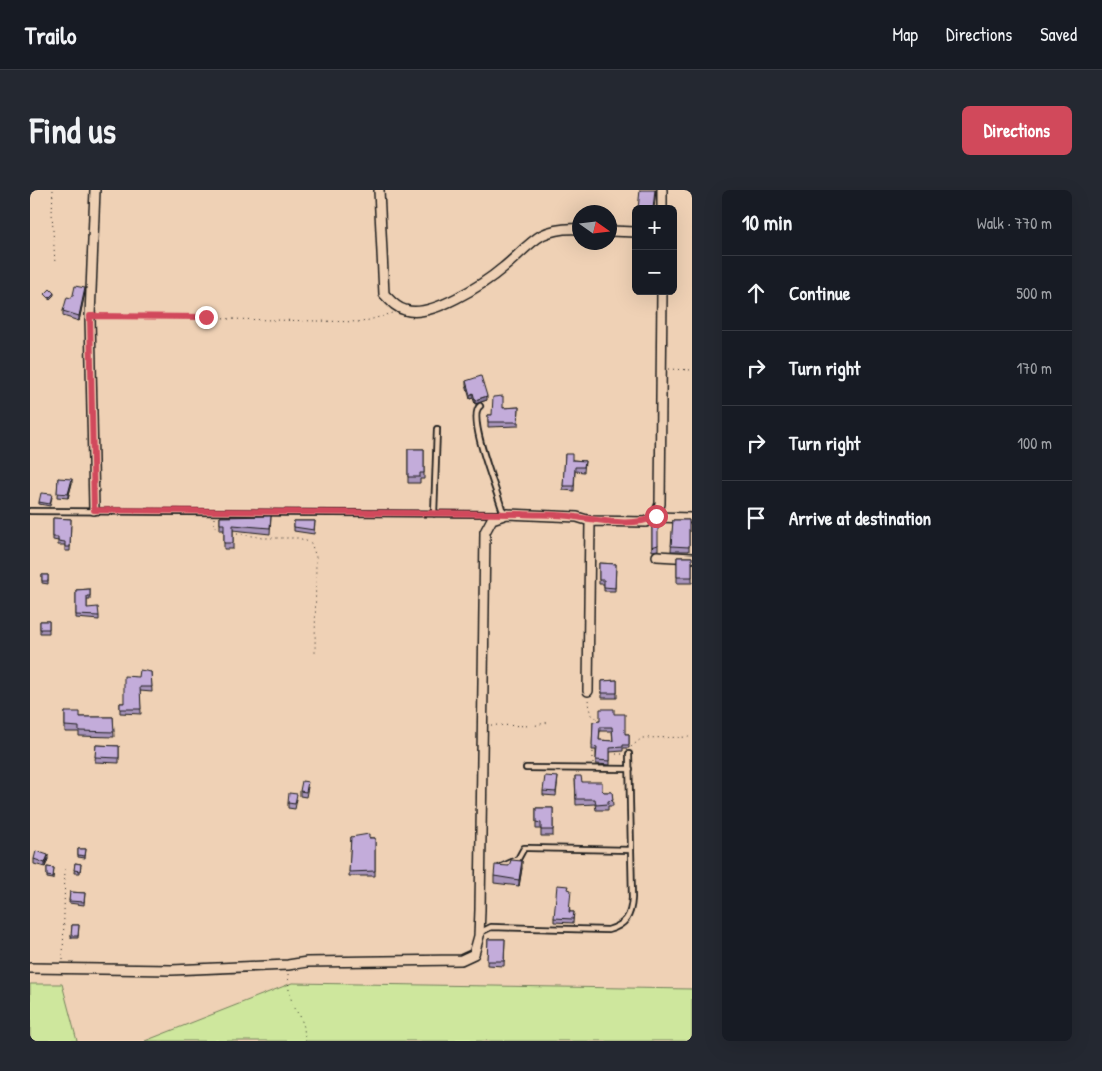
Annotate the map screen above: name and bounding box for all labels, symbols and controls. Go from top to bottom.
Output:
text: Trailo [25,19,76,51]
text: Map [893,22,918,47]
text: Directions [946,22,1012,47]
text: Saved [1040,22,1077,47]
button: Directions [962,106,1072,155]
text: Find us [30,107,116,154]
north arrow [572,205,617,250]
map controls [632,205,677,295]
button: + [632,205,677,250]
text: 10 min [742,208,792,237]
text: Walk · 770 m [977,212,1052,234]
button: − [632,250,677,295]
icon: ahead [742,279,770,307]
text: Continue [789,280,850,306]
text: 500 m [1016,282,1052,304]
route end [195,306,218,329]
icon: right [742,354,770,382]
text: Turn right [789,355,860,381]
text: 170 m [1017,357,1052,379]
icon: right [742,429,770,457]
text: Turn right [789,430,860,456]
text: 100 m [1017,432,1052,454]
icon: arrive [742,504,770,532]
route start [645,505,668,528]
text: Arrive at destination [789,505,931,531]

